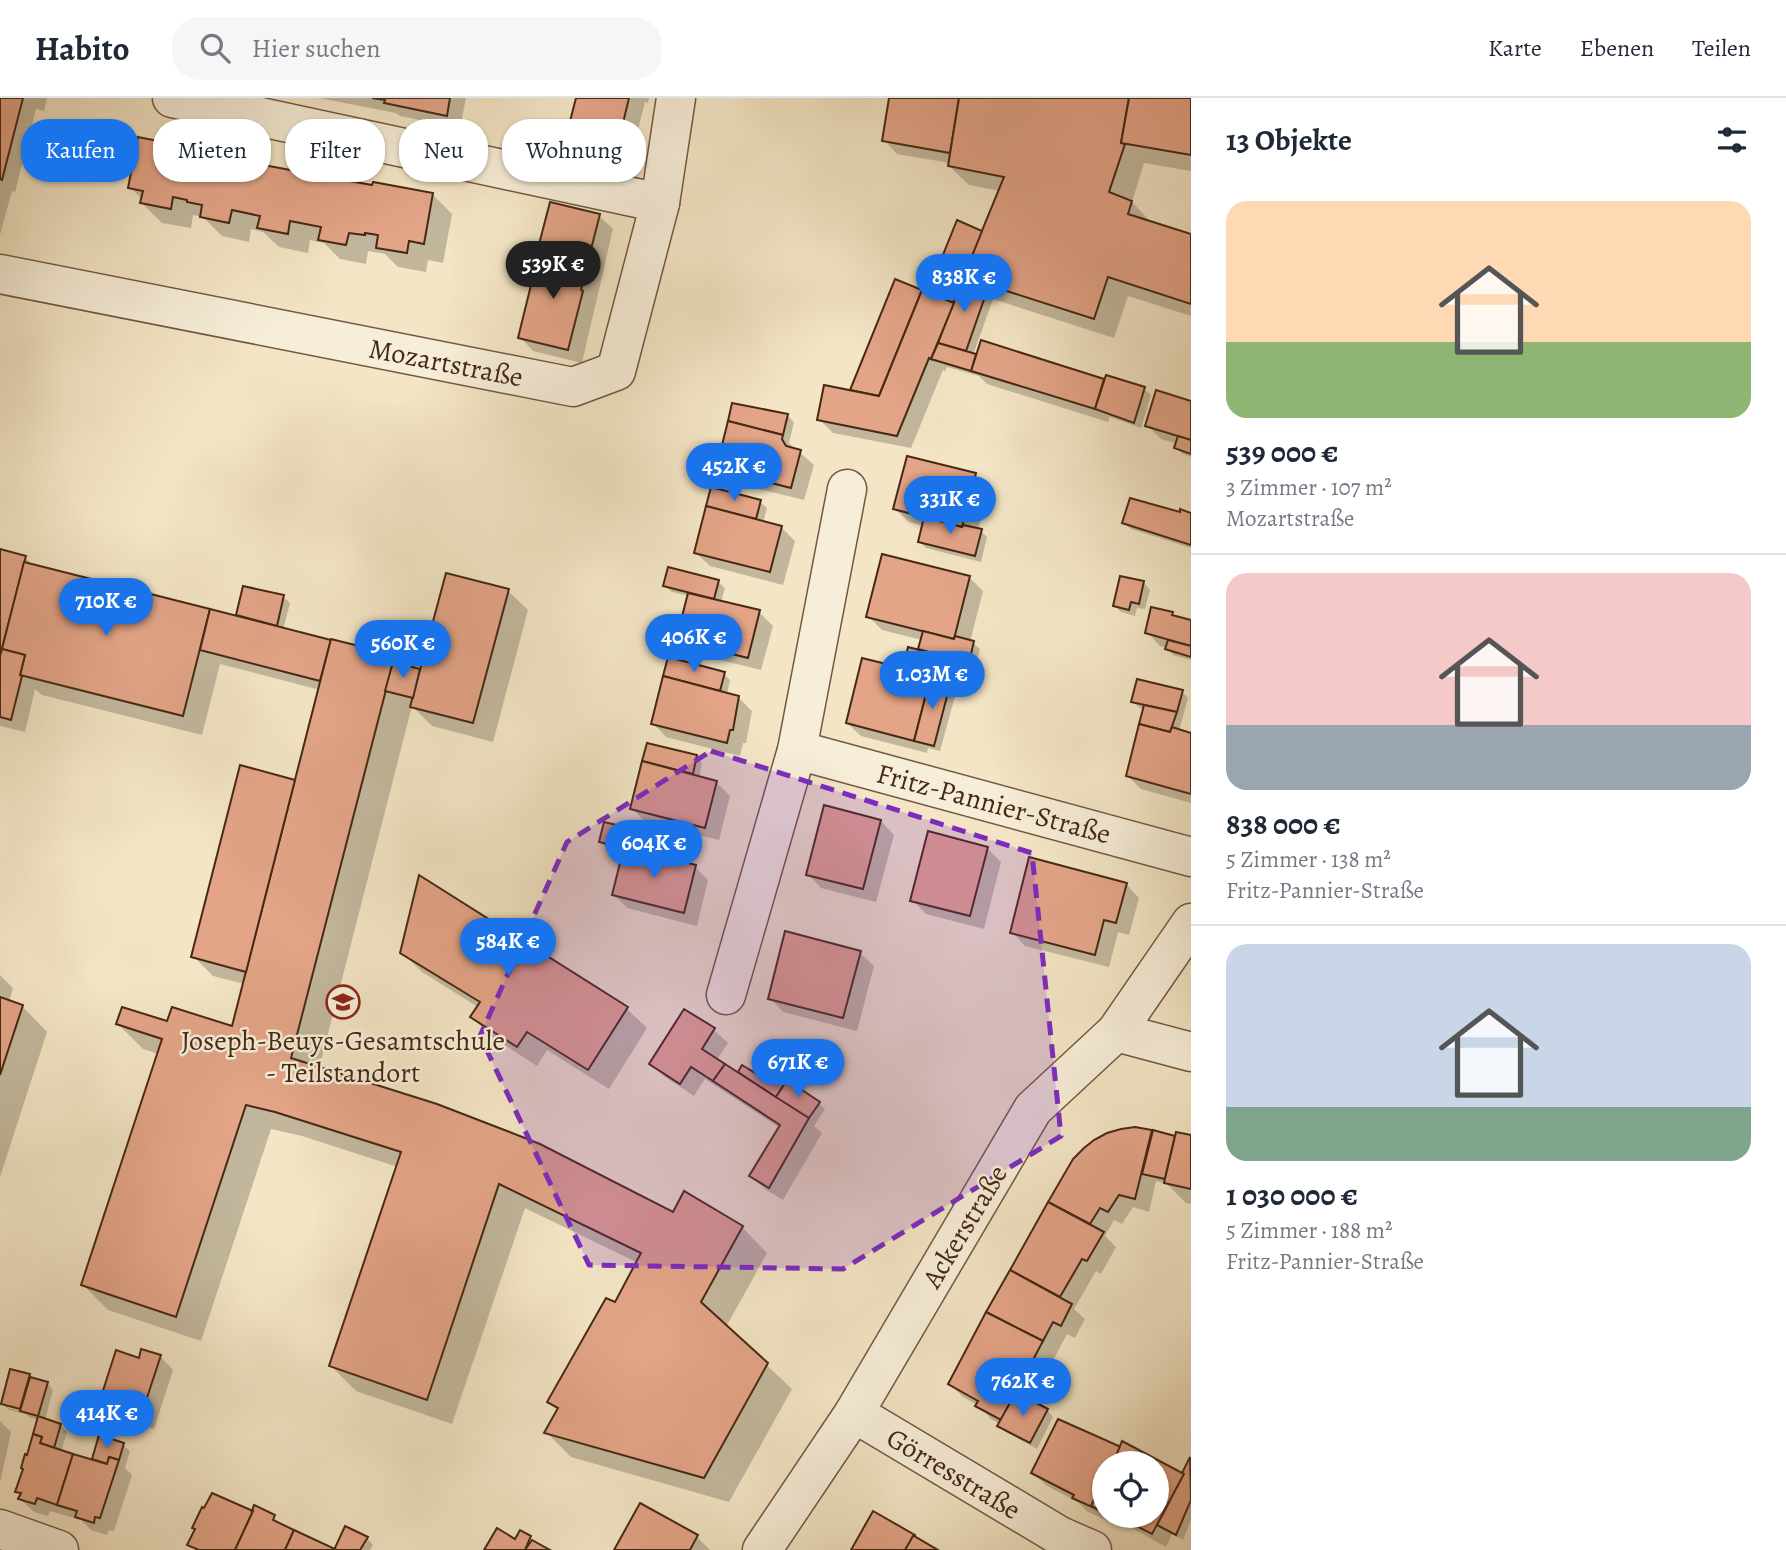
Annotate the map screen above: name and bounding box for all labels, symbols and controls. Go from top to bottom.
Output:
search box [172,17,662,80]
text: Habito [35,26,130,71]
icon: search [196,29,234,67]
text: Hier suchen [252,31,380,66]
text: Karte [1488,32,1542,64]
text: Ebenen [1580,32,1654,64]
text: Teilen [1692,32,1751,64]
chip: Kaufen [21,119,139,182]
chip: Mieten [153,119,271,182]
chip: Filter [285,119,385,182]
chip: Neu [399,119,488,182]
chip: Wohnung [502,119,646,182]
text: 13 Objekte [1226,120,1352,160]
icon: filters [1713,121,1751,159]
pin: 539K € [496,242,610,301]
icon: home [1426,247,1552,373]
text: 539K € [522,248,584,279]
pin: 838K € [907,254,1021,314]
text: 838K € [932,261,996,292]
street label: Mozartstraße [366,329,526,397]
text: 539 000 € [1226,432,1339,472]
pin: 452K € [677,444,791,503]
text: 452K € [702,450,766,481]
text: 3 Zimmer · 107 m² [1226,472,1392,503]
pin: 331K € [893,476,1007,536]
text: 331K € [920,483,980,514]
text: Mozartstraße [1226,503,1354,534]
pin: 710K € [49,578,163,638]
text: 710K € [75,585,137,616]
pin: 406K € [637,614,751,674]
icon: home [1426,619,1552,745]
pin: 560K € [346,620,460,680]
text: 406K € [661,621,727,652]
text: 560K € [371,627,435,658]
pin: 1.03M € [867,652,997,711]
text: 1.03M € [896,658,968,689]
street label: Fritz-Pannier-Straße [873,754,1115,853]
text: 838 000 € [1226,804,1341,844]
pin: 604K € [597,820,711,880]
text: 604K € [621,827,687,858]
text: 5 Zimmer · 138 m² [1226,844,1391,875]
text: Fritz-Pannier-Straße [1226,875,1424,906]
pin: 584K € [451,918,565,978]
text: 584K € [476,925,540,956]
school or university icon: Joseph-Beuys-Gesamtschule - Teilstandort [324,983,362,1021]
icon: home [1426,990,1552,1116]
place label: Joseph-Beuys-Gesamtschule - Teilstandort [181,1022,505,1092]
pin: 671K € [741,1040,855,1099]
text: 671K € [767,1046,829,1077]
street label: Ackerstraße [913,1158,1017,1296]
text: 1 030 000 € [1226,1175,1358,1215]
text: 5 Zimmer · 188 m² [1226,1215,1392,1246]
text: Fritz-Pannier-Straße [1226,1246,1424,1277]
pin: 762K € [966,1358,1080,1418]
text: 762K € [991,1365,1055,1396]
pin: 414K € [50,1390,164,1450]
text: 414K € [76,1397,138,1428]
street label: Görresstraße [879,1419,1028,1529]
map controls [1092,1451,1169,1528]
button: locate [1092,1451,1169,1528]

